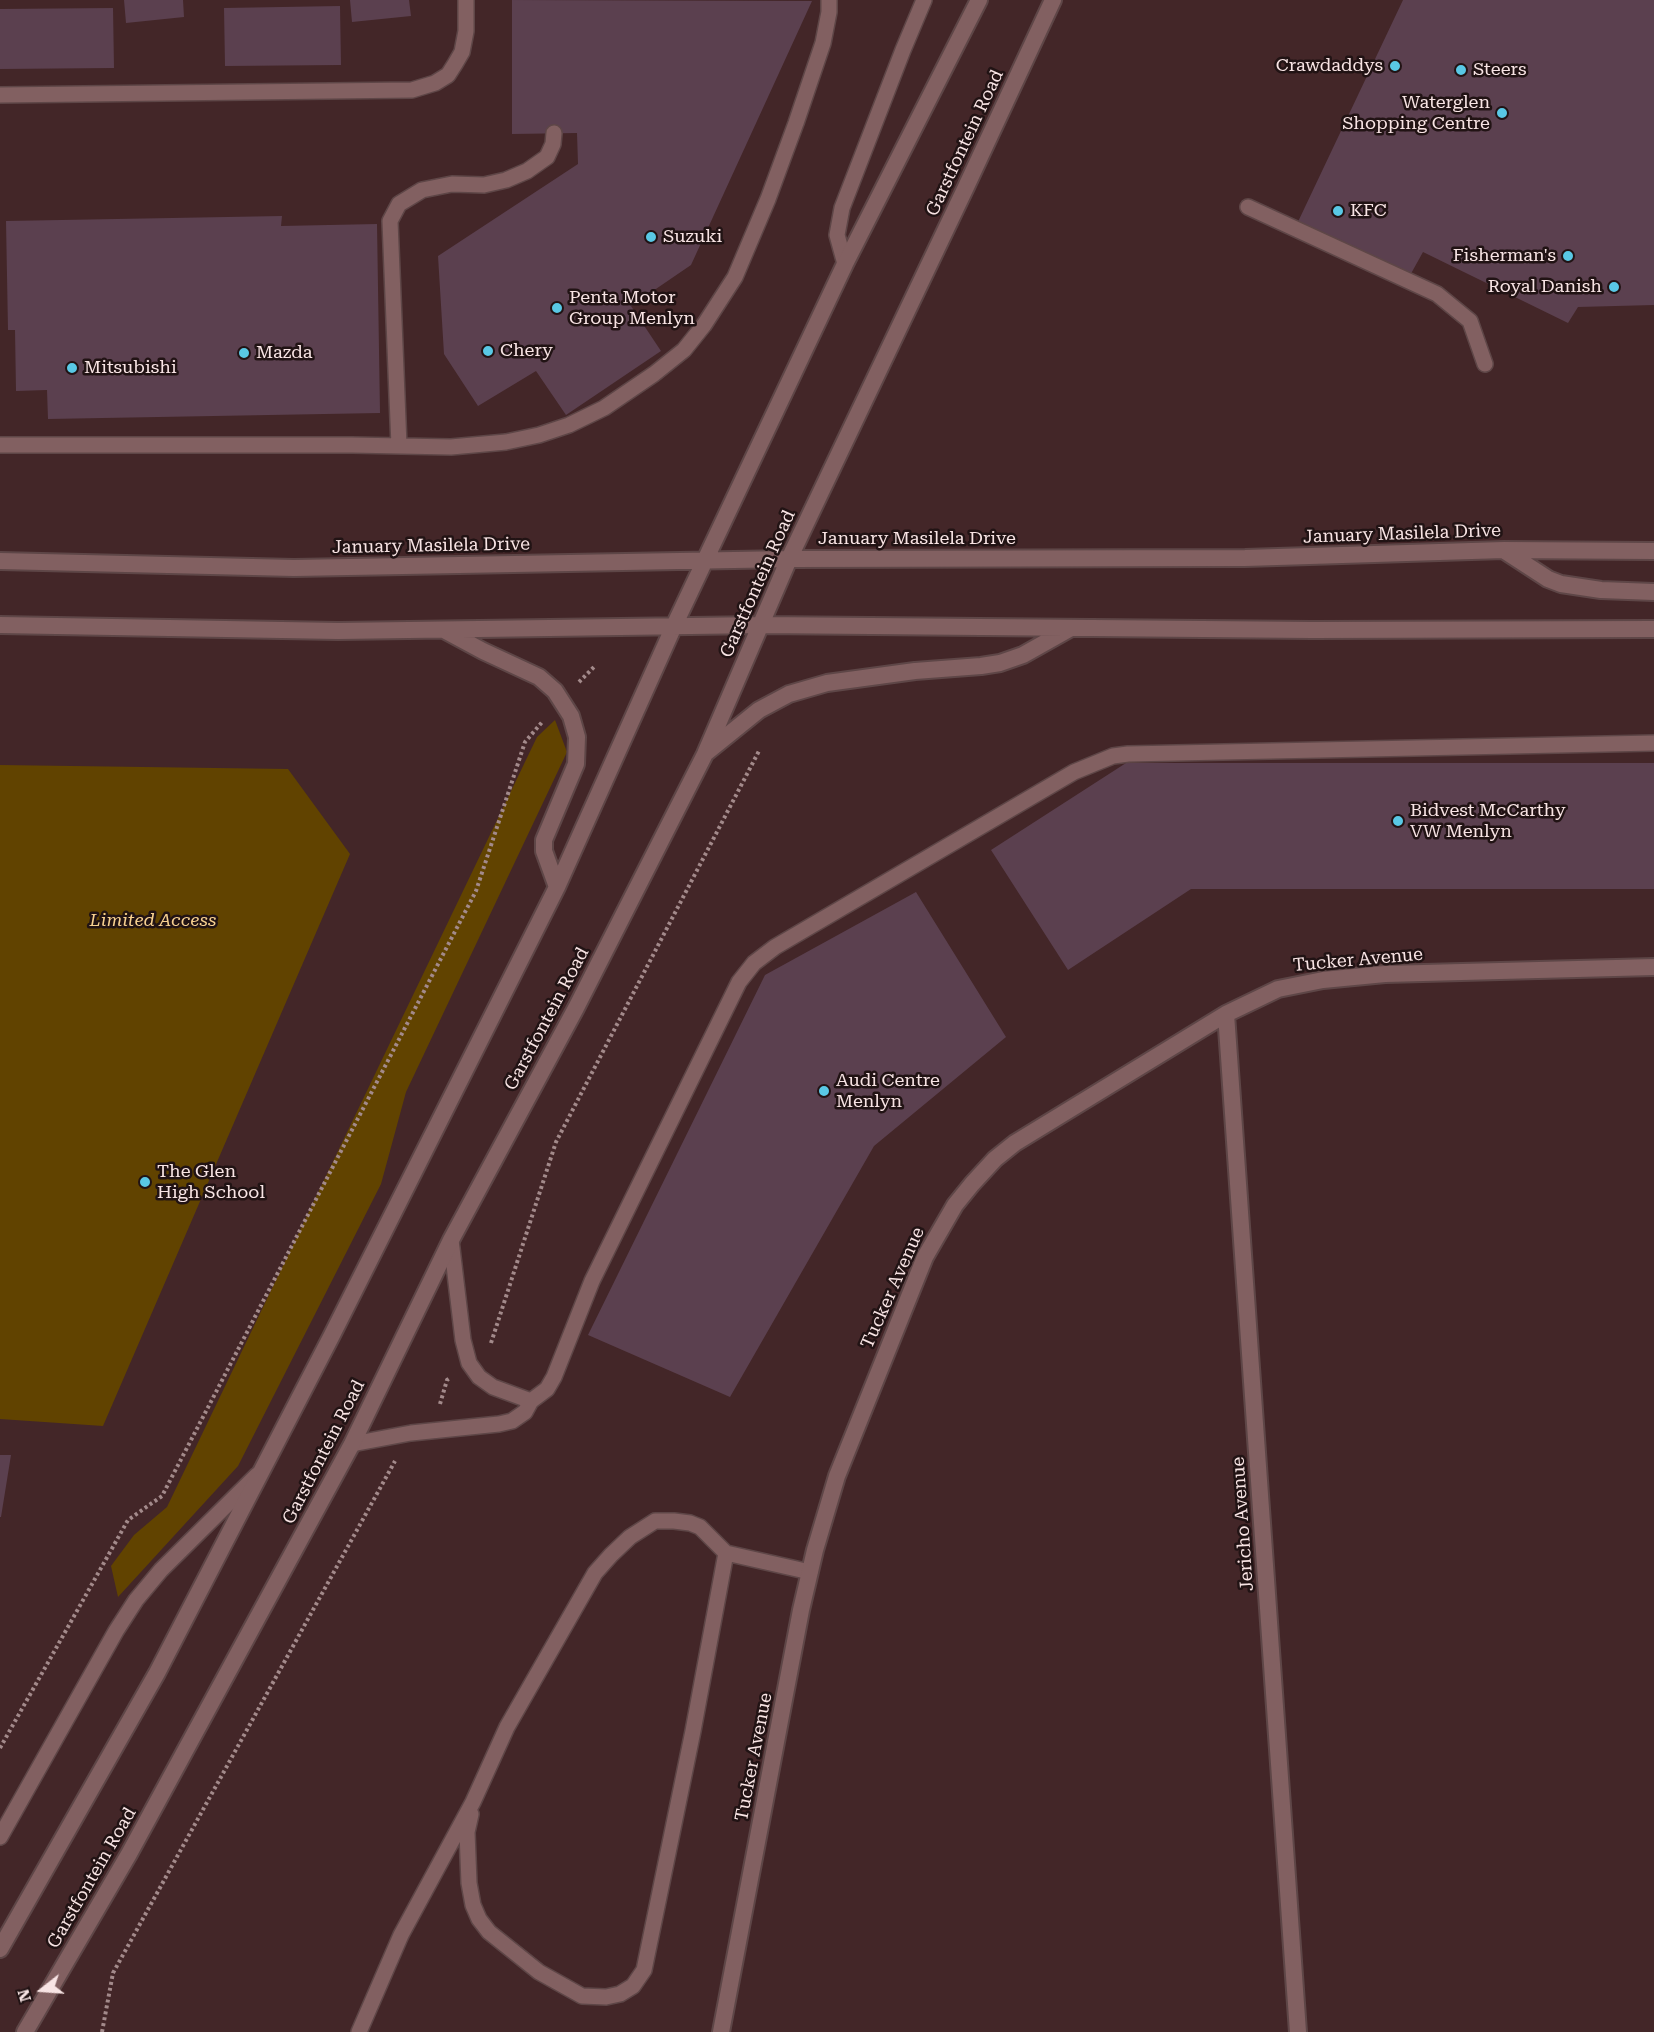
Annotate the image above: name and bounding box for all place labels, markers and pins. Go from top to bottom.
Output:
place label: Crawdaddys [1276,55,1383,77]
marker: Crawdaddys [1388,59,1402,73]
place label: Steers [1473,59,1526,81]
marker: Steers [1454,63,1468,77]
place label: Waterglen Shopping Centre [1342,92,1490,134]
marker: Waterglen Shopping Centre [1495,106,1509,120]
place label: KFC [1350,200,1387,222]
marker: KFC [1331,204,1345,218]
place label: Suzuki [663,226,722,248]
marker: Suzuki [644,230,658,244]
place label: Fisherman's [1453,245,1556,267]
marker: Fisherman's [1561,249,1575,263]
place label: Royal Danish [1488,276,1602,298]
marker: Royal Danish [1607,280,1621,294]
place label: Penta Motor Group Menlyn [569,287,695,330]
marker: Penta Motor Group Menlyn [550,301,564,315]
place label: Chery [500,340,553,362]
place label: Mazda [256,342,312,364]
marker: Chery [481,344,495,358]
marker: Mazda [237,346,251,360]
place label: Mitsubishi [84,357,177,379]
marker: Mitsubishi [65,361,79,375]
place label: Bidvest McCarthy VW Menlyn [1410,800,1566,842]
marker: Bidvest McCarthy VW Menlyn [1391,814,1405,828]
place label: Audi Centre Menlyn [836,1070,940,1112]
marker: Audi Centre Menlyn [817,1084,831,1098]
place label: The Glen High School [157,1161,265,1204]
marker: The Glen High School [138,1175,152,1189]

